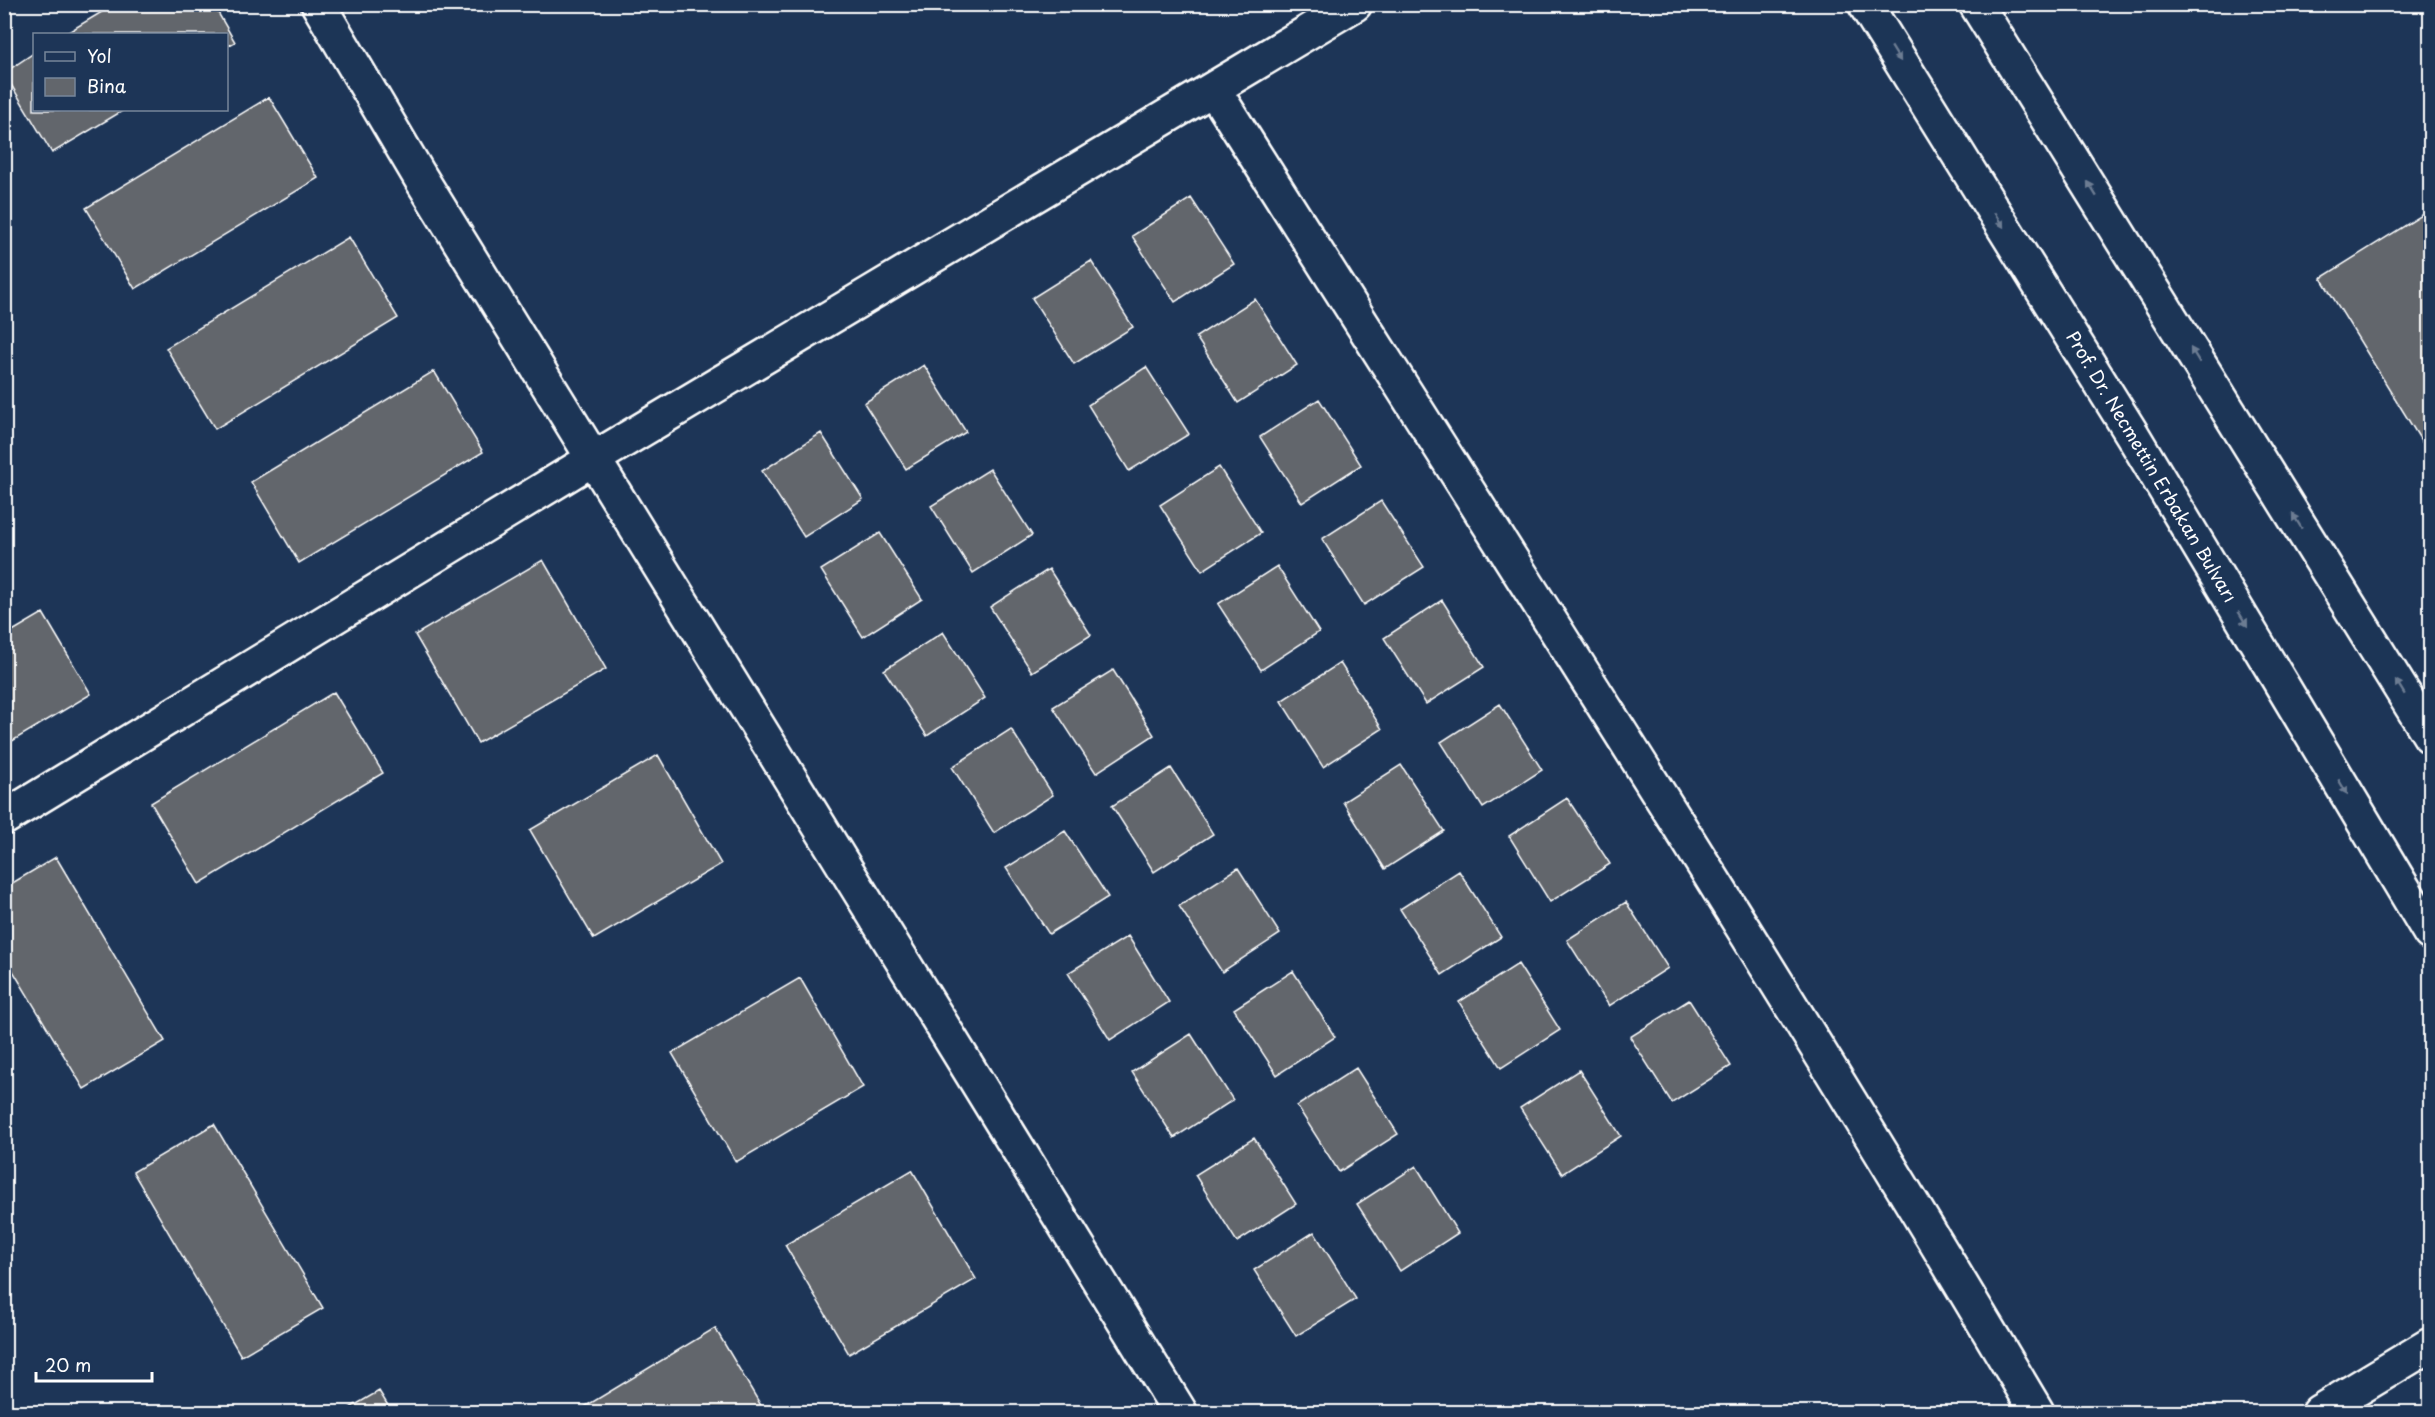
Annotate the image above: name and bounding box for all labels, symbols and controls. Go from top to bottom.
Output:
legend [33,33,228,111]
text: Yol [87,42,112,69]
one-way arrow [1891,46,1902,62]
text: Bina [87,72,127,99]
one-way arrow [2086,181,2097,197]
one-way arrow [1994,212,2005,228]
street label: Prof. Dr. Necmettin Erbakan Bulvarı [2060,325,2244,607]
one-way arrow [2189,347,2200,363]
one-way arrow [2292,513,2303,529]
one-way arrow [2238,611,2248,628]
one-way arrow [2394,678,2405,695]
one-way arrow [2337,779,2348,795]
scale bar [36,1345,152,1383]
text: 20 m [45,1351,91,1378]

